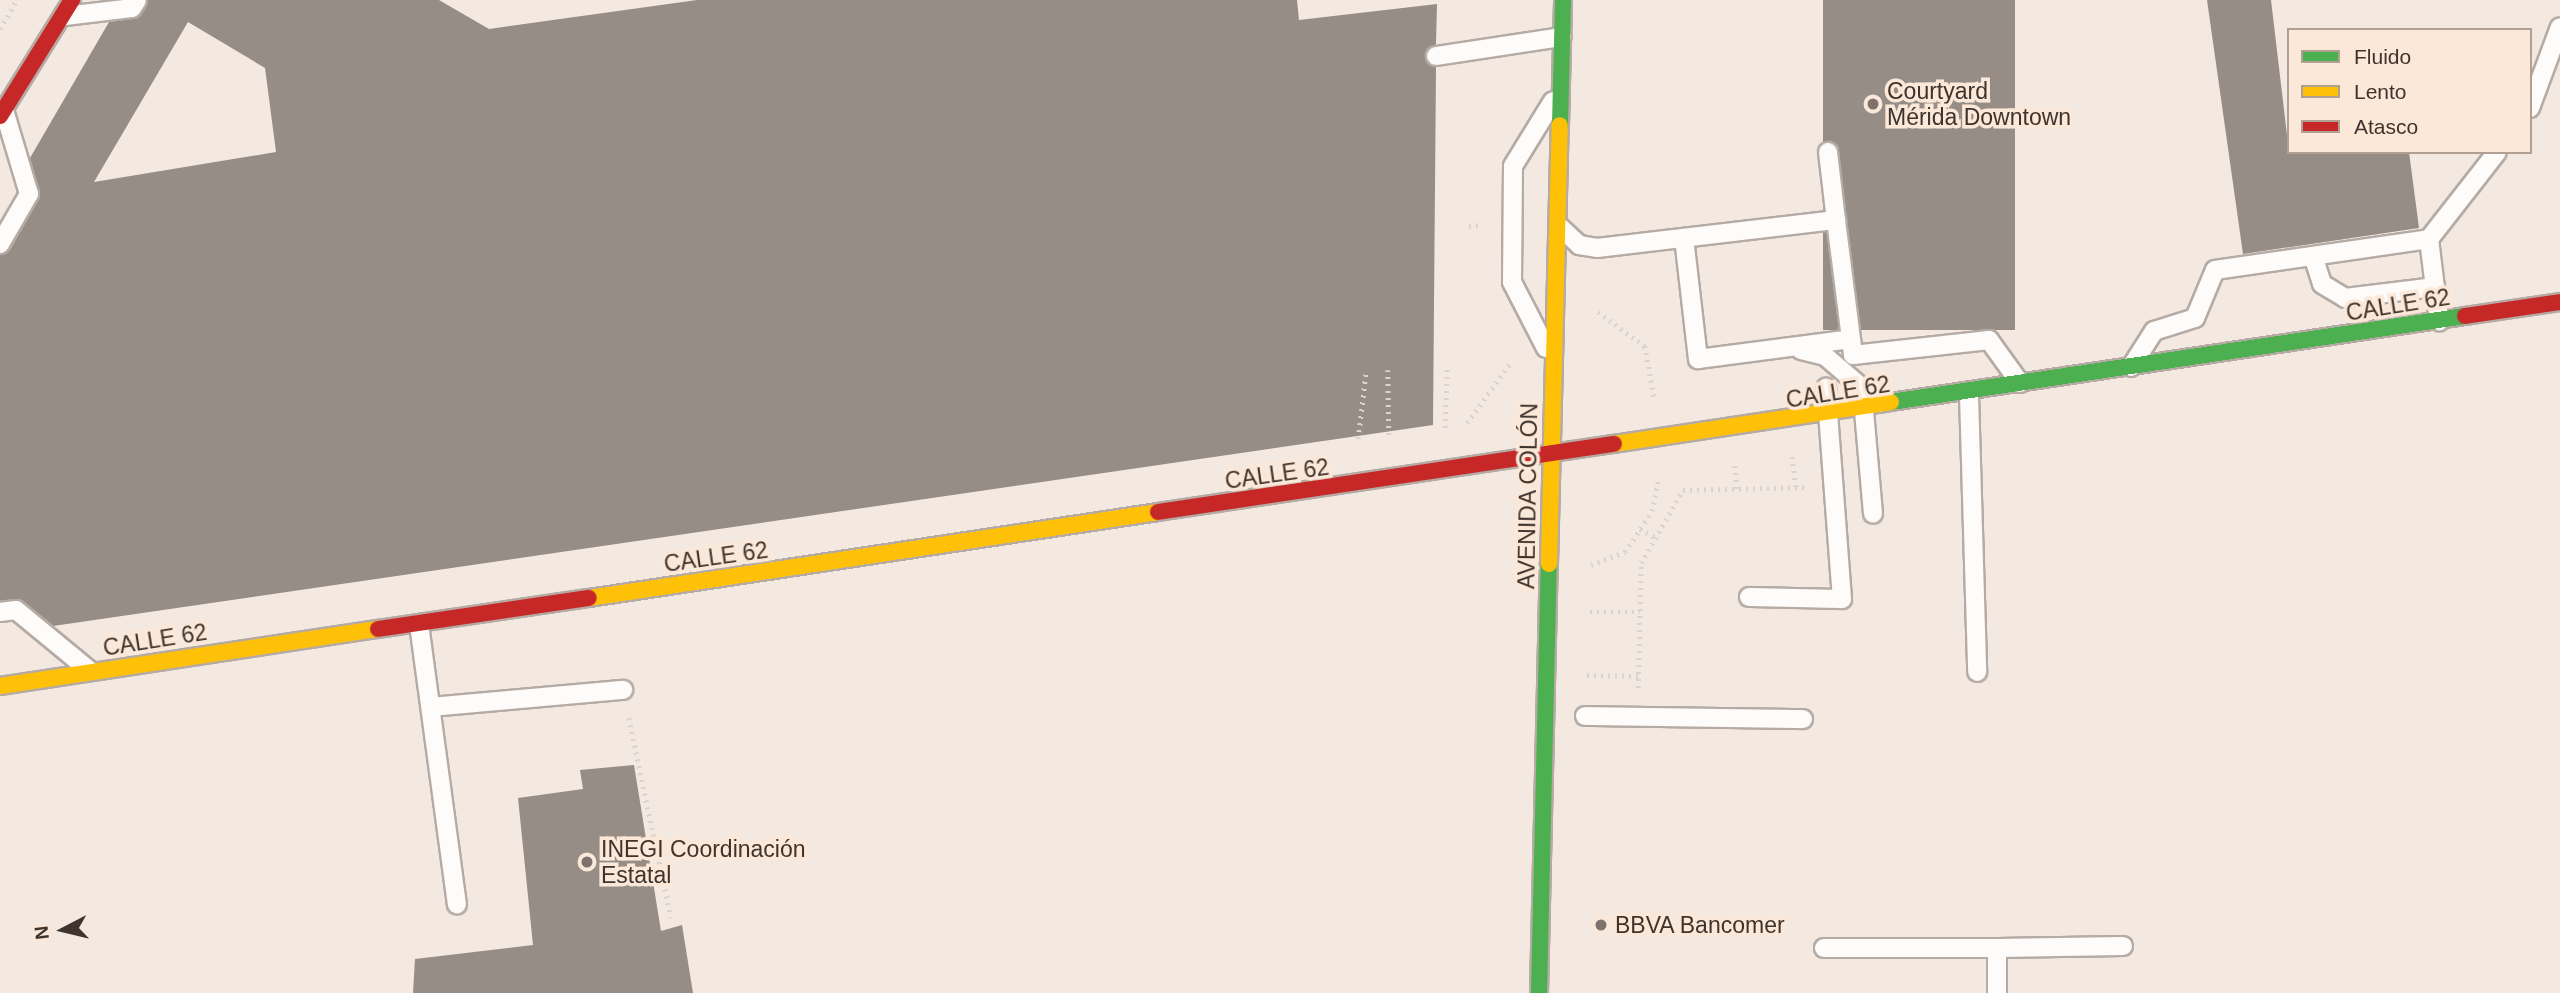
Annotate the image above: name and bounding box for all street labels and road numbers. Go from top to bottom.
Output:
street label: CALLE 62 [2344,283,2452,327]
street label: CALLE 62 [1784,370,1892,414]
street label: AVENIDA COLÓN [1513,402,1543,590]
street label: CALLE 62 [1223,453,1331,495]
street label: CALLE 62 [662,536,770,578]
street label: CALLE 62 [101,618,209,662]

